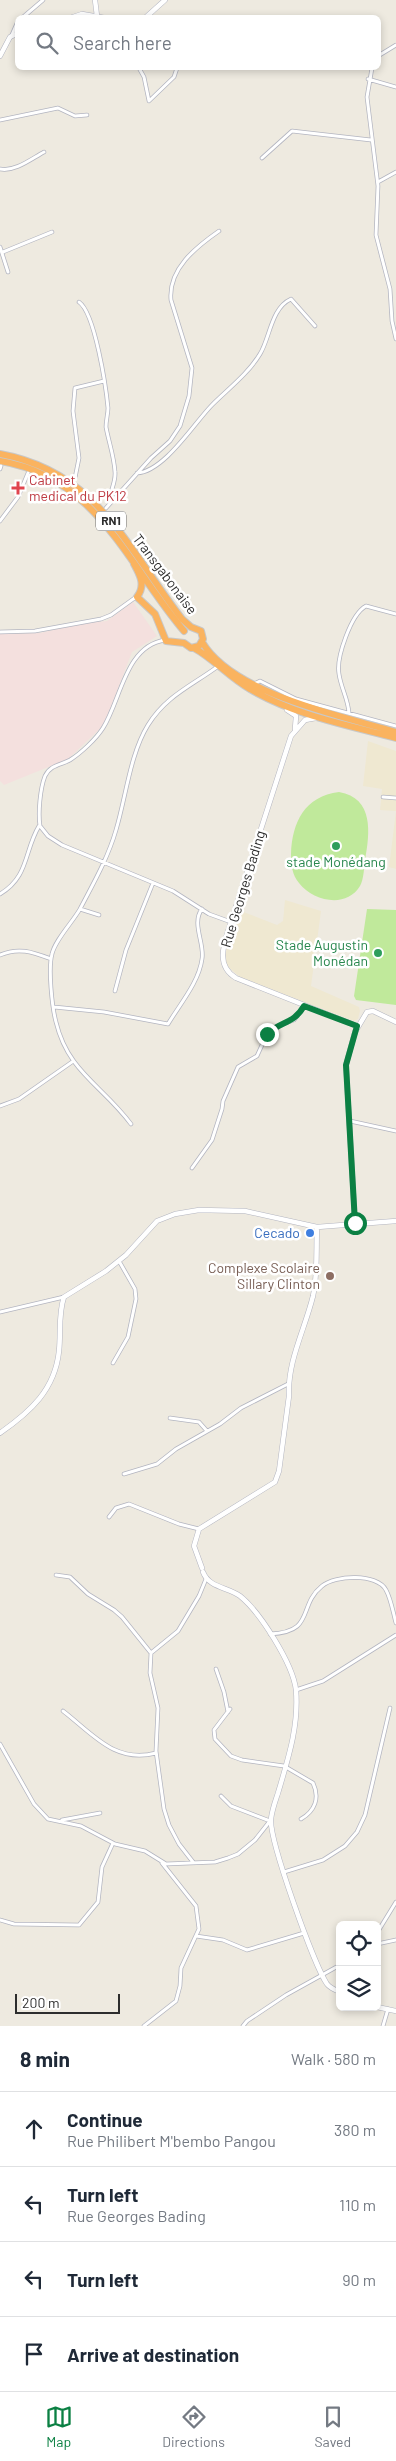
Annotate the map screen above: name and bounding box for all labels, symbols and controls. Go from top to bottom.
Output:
search box [15,15,381,70]
icon: search [33,29,61,57]
text: Search here [73,31,172,54]
place label: Cabinet medical du PK12 [29,471,127,504]
marker: Cabinet medical du PK12 [11,481,25,495]
road number: RN1 [96,512,126,530]
street label: Transgabonaise [130,530,201,617]
street label: Rue Georges Bading [217,828,268,949]
marker: stade Monédang [330,840,342,852]
place label: stade Monédang [286,853,386,870]
place label: Stade Augustin Monédan [276,936,368,969]
marker: Stade Augustin Monédan [372,947,384,959]
route end [256,1023,279,1046]
route start [344,1212,367,1235]
place label: Cecado [254,1224,300,1241]
marker: Cecado [304,1227,316,1239]
place label: Complexe Scolaire Sillary Clinton [208,1259,320,1292]
marker: Complexe Scolaire Sillary Clinton [324,1270,336,1282]
map controls [336,1921,381,2011]
button: locate [336,1921,381,1966]
button: layers [336,1966,381,2011]
scale bar [15,1991,120,2014]
text: 200 m [22,1994,60,2011]
text: 8 min [20,2046,70,2071]
text: Walk · 580 m [291,2049,376,2068]
text: Continue [67,2108,143,2131]
icon: ahead [20,2115,48,2143]
text: 380 m [334,2120,376,2139]
text: Rue Philibert M'bembo Pangou [67,2131,276,2150]
text: Turn left [67,2183,138,2206]
icon: left [20,2190,48,2218]
text: 110 m [339,2195,376,2214]
text: Rue Georges Bading [67,2206,206,2225]
icon: left [20,2265,48,2293]
text: Turn left [67,2268,138,2291]
text: 90 m [342,2270,376,2289]
icon: arrive [20,2340,48,2368]
text: Arrive at destination [67,2343,239,2366]
tab: Map [45,2403,73,2450]
tab: Directions [162,2403,225,2450]
tab: Saved [314,2403,351,2450]

